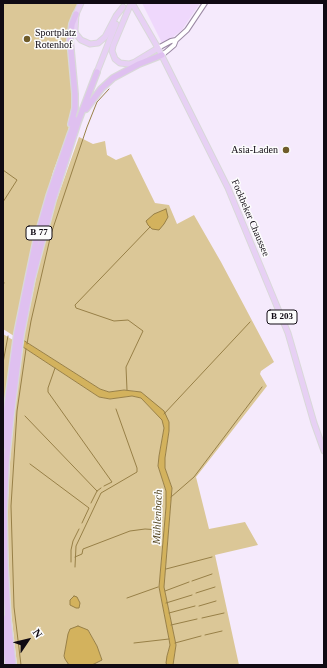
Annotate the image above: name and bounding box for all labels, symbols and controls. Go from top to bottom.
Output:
place label: Sportplatz Rotenhof [35,27,76,50]
marker: Sportplatz Rotenhof [22,34,32,44]
place label: Asia-Laden [231,144,278,156]
marker: Asia-Laden [281,145,291,155]
street label: Fockbeker Chaussee [228,178,272,258]
road number: B 77 [26,226,52,240]
road number: B 203 [267,310,297,324]
water label: Mühlenbach [150,489,166,545]
north arrow [8,620,48,660]
text: N [31,626,45,640]

